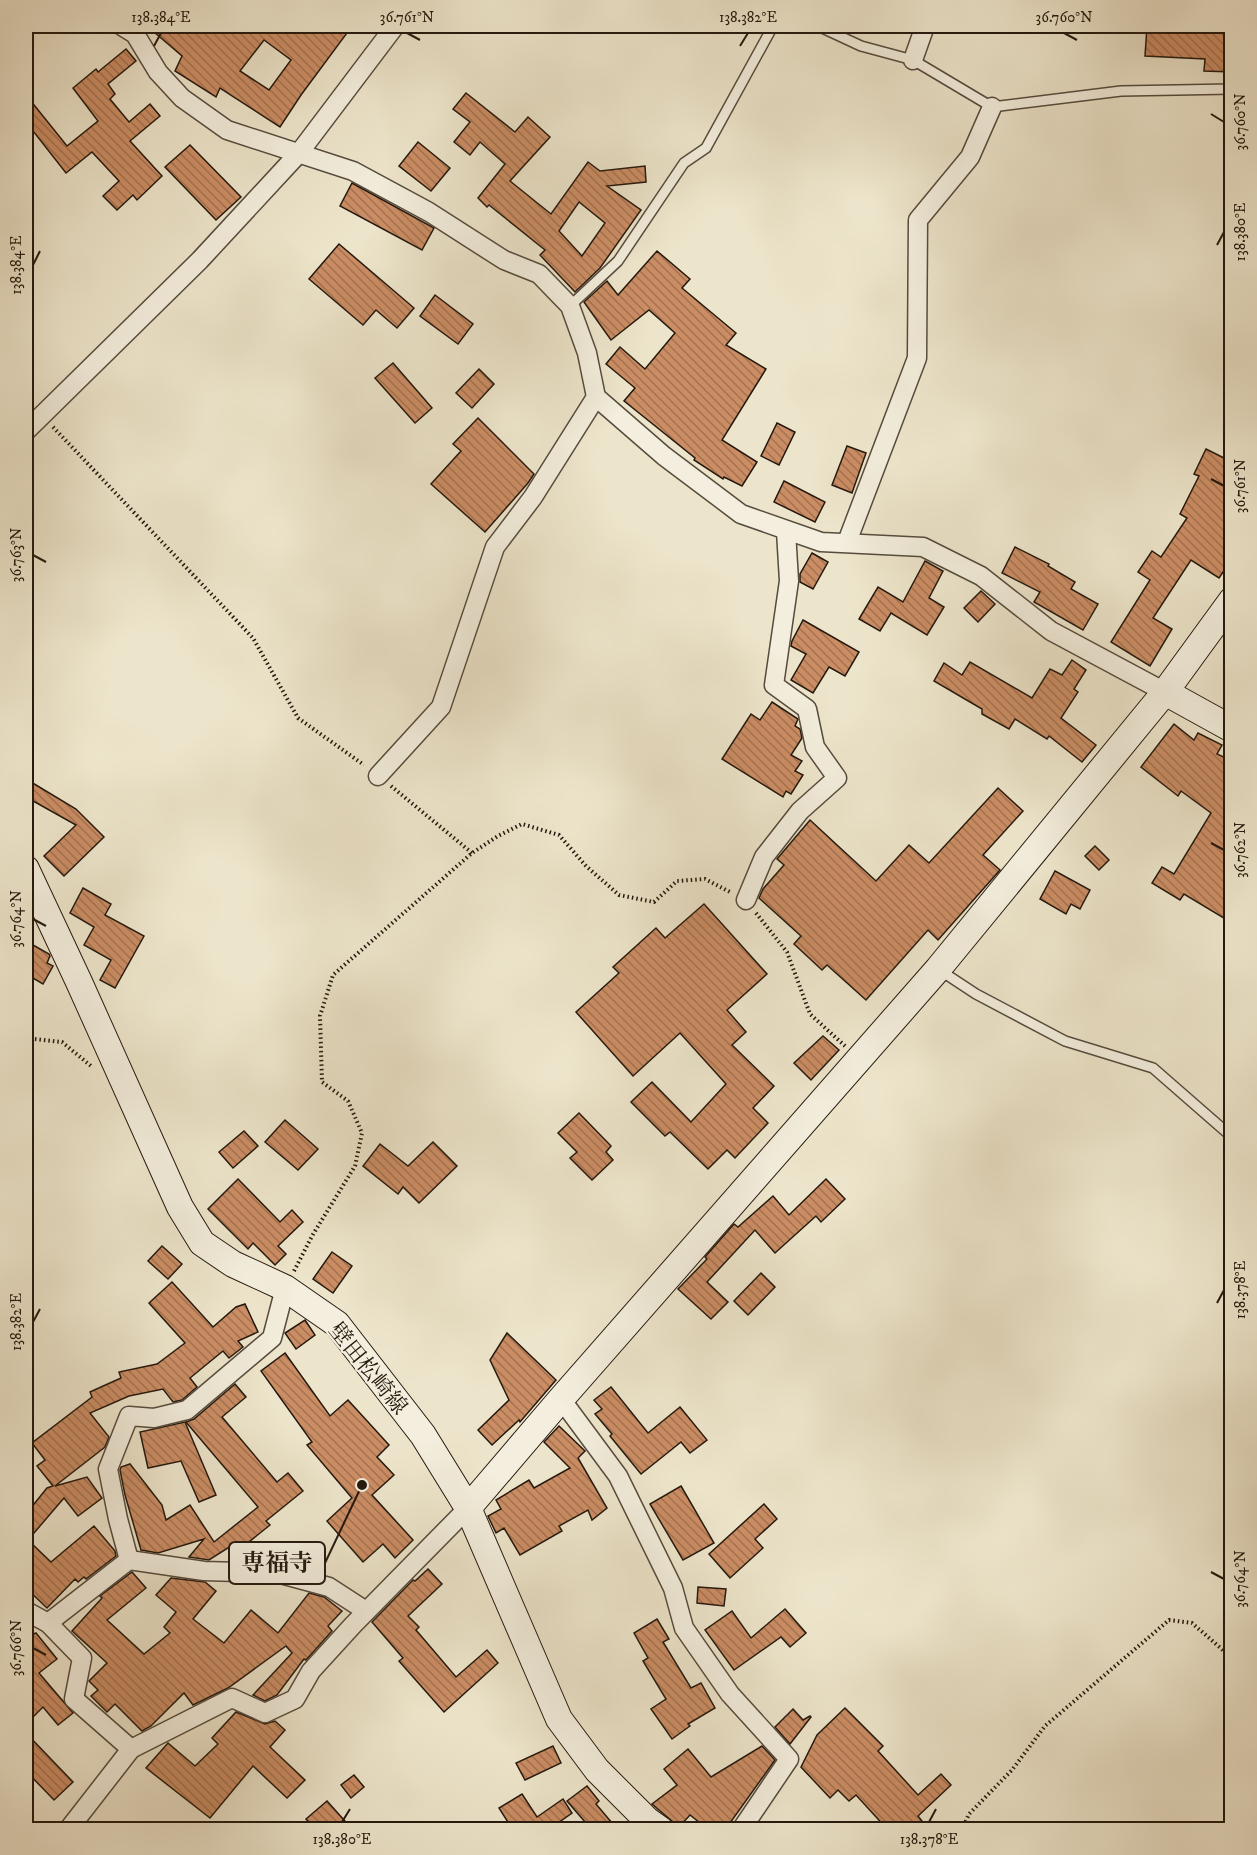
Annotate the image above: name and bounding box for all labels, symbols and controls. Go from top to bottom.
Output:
text: 138.384°E [131,8,191,27]
text: 36.761°N [380,8,434,27]
text: 138.382°E [719,8,777,27]
text: 36.760°N [1036,8,1092,27]
text: 36.760°N [1231,94,1250,150]
text: 138.380°E [1231,202,1250,261]
text: 138.384°E [7,235,26,295]
text: 36.761°N [1231,459,1250,513]
text: 36.763°N [7,528,26,582]
text: 36.762°N [1231,822,1250,878]
text: 36.764°N [7,890,26,948]
text: 138.378°E [1231,1260,1250,1319]
text: 138.382°E [7,1293,26,1351]
street label: 壁田松崎線 [323,1318,413,1420]
callout: 専福寺 [229,1542,325,1584]
text: 専福寺 [241,1549,313,1579]
text: 36.764°N [1231,1550,1250,1608]
text: 36.766°N [7,1620,26,1676]
text: 138.380°E [313,1830,372,1849]
text: 138.378°E [900,1830,959,1849]

